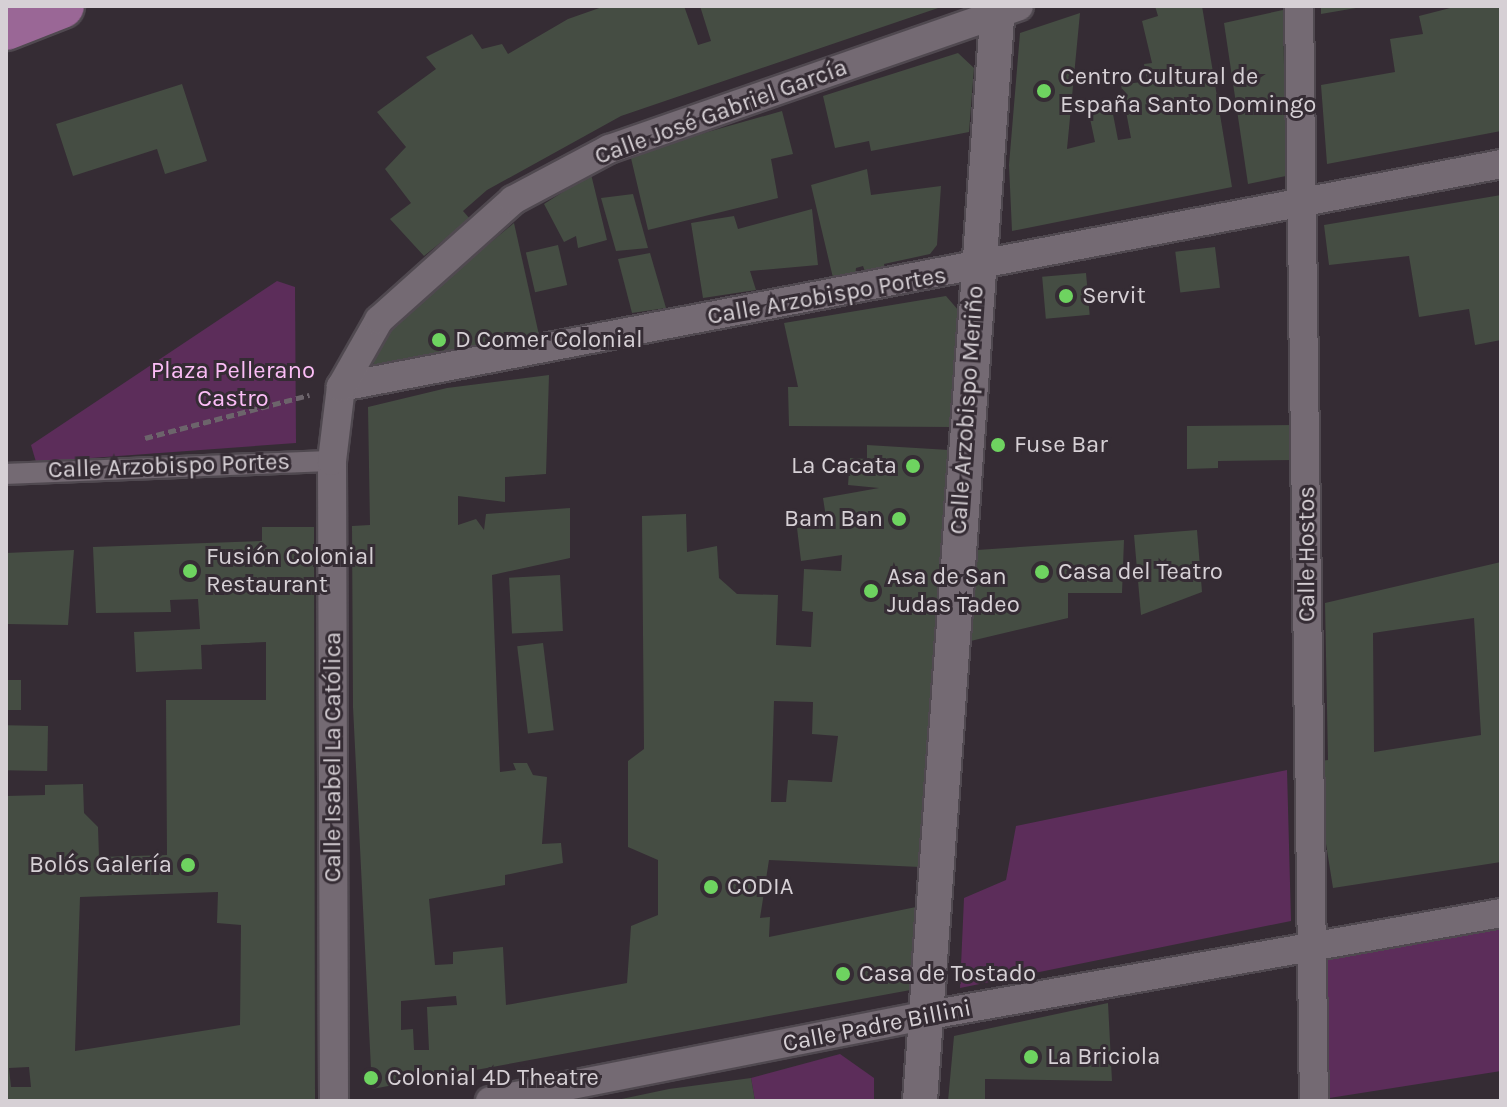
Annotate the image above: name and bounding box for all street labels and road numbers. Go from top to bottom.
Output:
street label: Calle José Gabriel García [591,53,851,171]
street label: Calle Arzobispo Portes [705,261,949,331]
street label: Calle Arzobispo Meriño [944,285,990,535]
street label: Calle Arzobispo Portes [47,447,291,485]
street label: Calle Hostos [1293,486,1321,622]
street label: Calle Isabel La Católica [319,632,347,882]
street label: Calle Padre Billini [780,994,974,1058]

